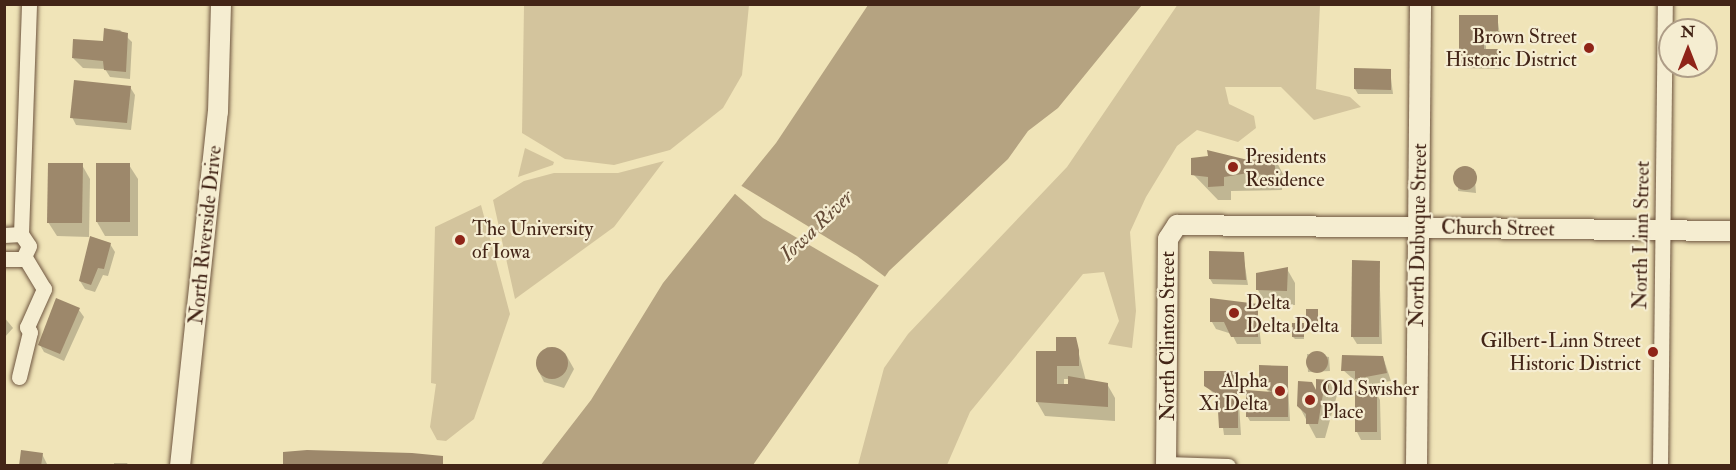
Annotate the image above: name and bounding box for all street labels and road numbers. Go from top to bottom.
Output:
street label: North Dubuque Street [1404,143,1432,327]
street label: North Riverside Drive [184,144,226,326]
street label: North Linn Street [1628,161,1654,309]
street label: Church Street [1441,215,1555,241]
street label: North Clinton Street [1155,251,1179,421]

